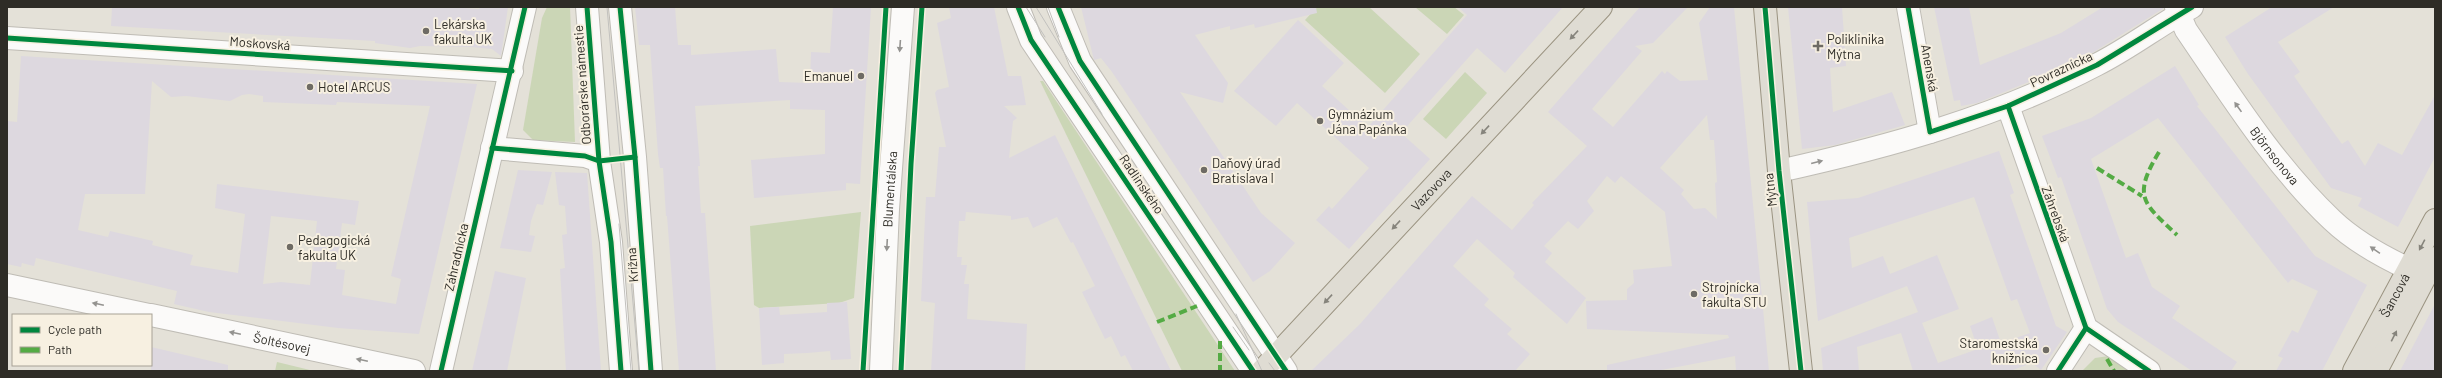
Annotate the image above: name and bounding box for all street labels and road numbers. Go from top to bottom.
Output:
street label: Odborárske námestie [570,25,594,145]
street label: Moskovská [229,33,291,53]
street label: Anenská [1918,43,1942,93]
street label: Povraznícka [2027,48,2095,90]
street label: Björnsonova [2247,123,2303,188]
street label: Blumentálska [879,150,900,228]
street label: Radlinského [1116,151,1168,217]
street label: Vazovova [1408,165,1455,214]
street label: Mýtna [1760,172,1780,208]
street label: Záhrebská [2038,184,2074,244]
street label: Záhradnícka [440,222,472,292]
street label: Krížna [623,247,641,283]
street label: Šancová [2376,271,2413,320]
street label: Šoltésovej [252,329,312,357]

